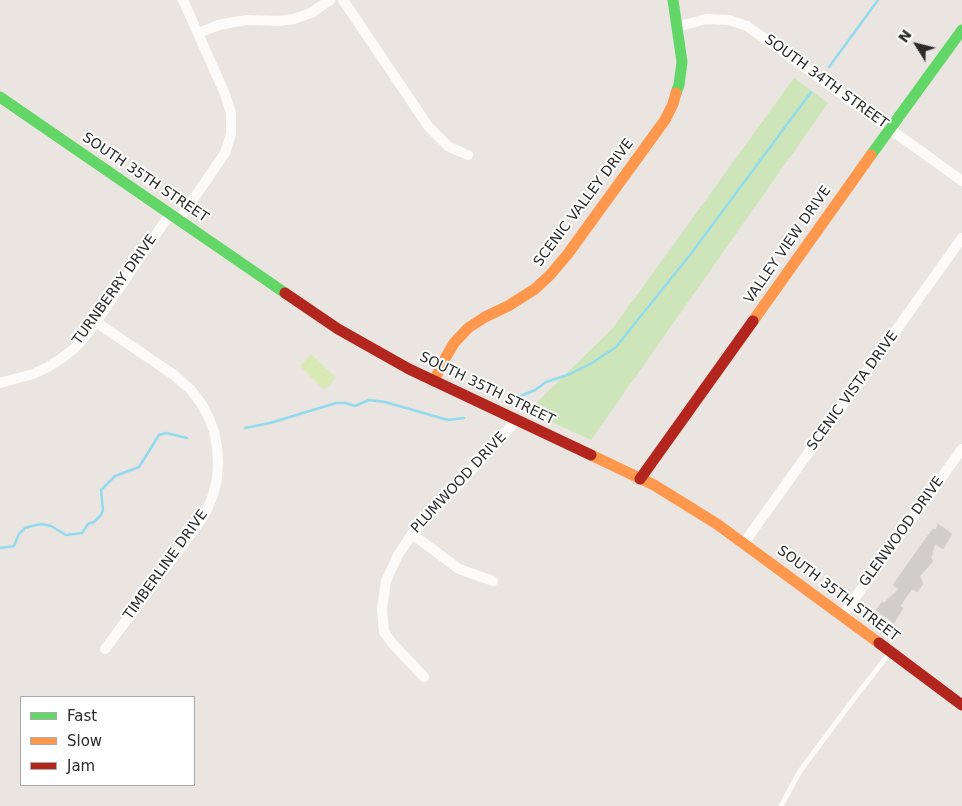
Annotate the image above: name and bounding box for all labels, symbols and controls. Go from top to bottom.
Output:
north arrow [892,20,942,70]
text: N [895,27,915,46]
street label: SOUTH 34TH STREET [761,32,891,132]
street label: SOUTH 35TH STREET [79,130,211,226]
street label: SCENIC VALLEY DRIVE [531,136,637,270]
street label: VALLEY VIEW DRIVE [741,183,835,307]
street label: TURNBERRY DRIVE [69,232,161,348]
street label: SCENIC VISTA DRIVE [804,328,902,454]
street label: SOUTH 35TH STREET [417,349,557,429]
street label: PLUMWOOD DRIVE [408,429,510,537]
street label: GLENWOOD DRIVE [856,474,948,590]
street label: TIMBERLINE DRIVE [121,507,211,623]
street label: SOUTH 35TH STREET [774,543,902,645]
legend [20,696,195,786]
text: Fast [67,707,97,725]
text: Slow [67,732,102,750]
text: Jam [67,757,95,775]

